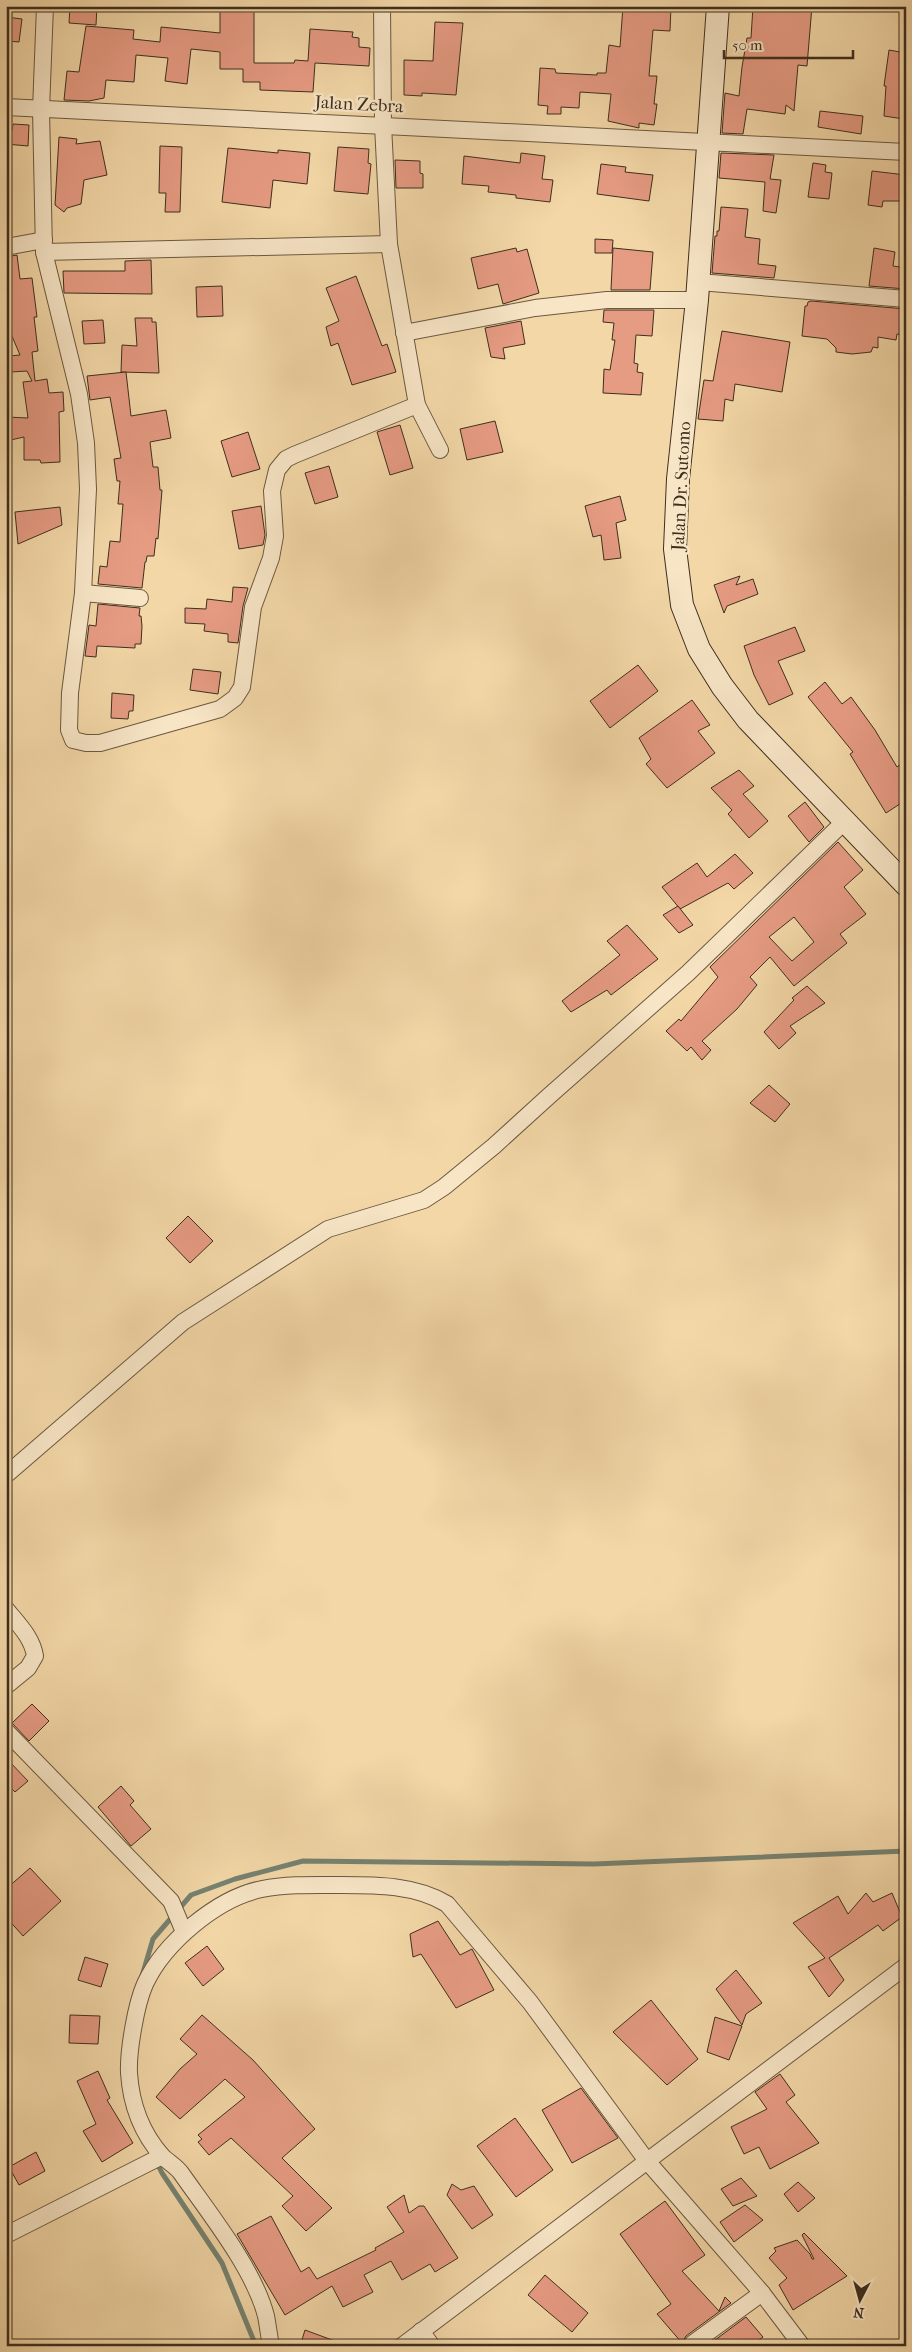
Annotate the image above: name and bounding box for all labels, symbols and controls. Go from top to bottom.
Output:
scale bar [724,28,853,60]
text: 50 m [732,36,763,54]
street label: Jalan Zebra [312,92,404,117]
street label: Jalan Dr. Sutomo [668,421,695,553]
north arrow [834,2274,884,2324]
text: N [852,2303,865,2321]

